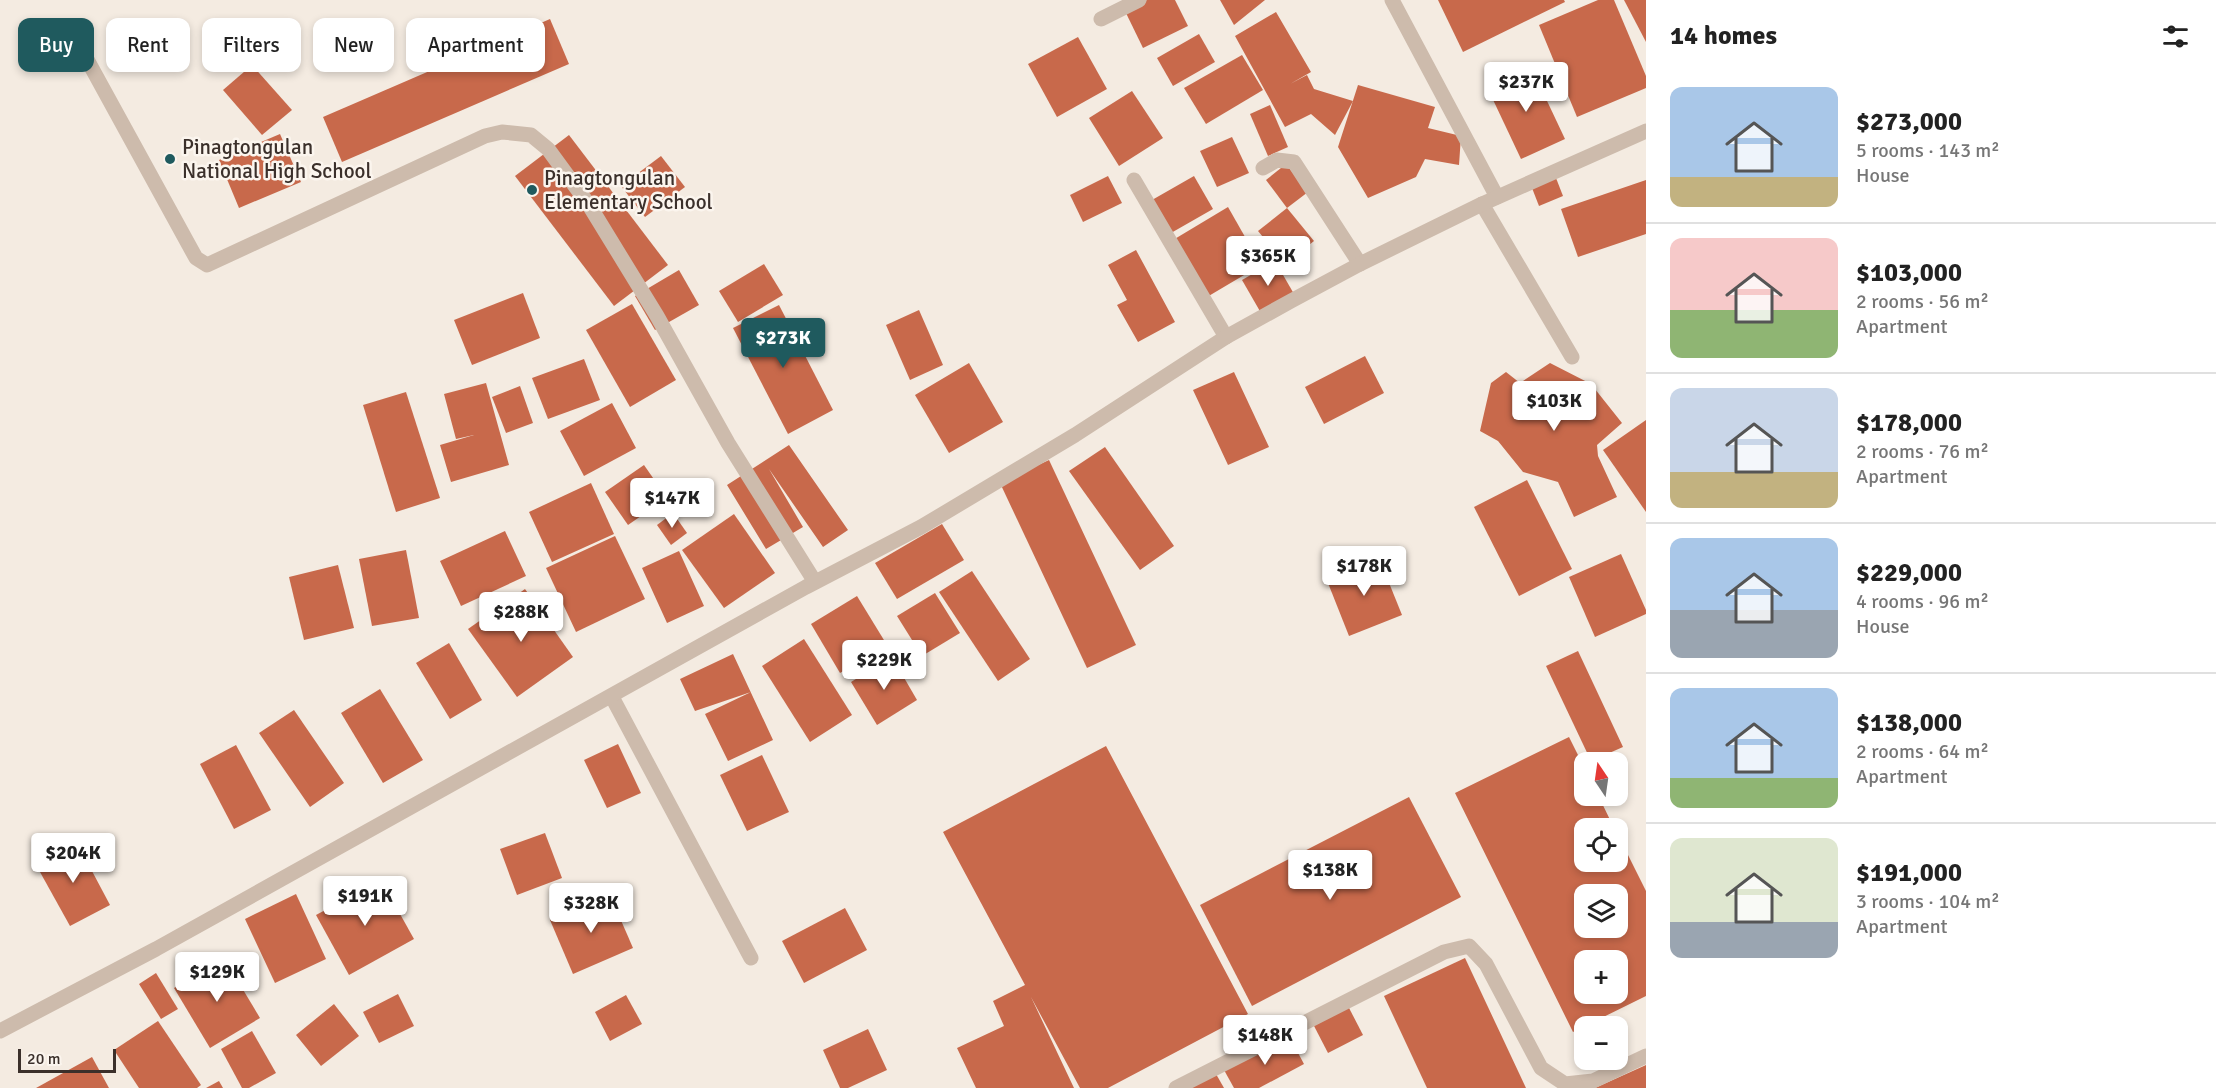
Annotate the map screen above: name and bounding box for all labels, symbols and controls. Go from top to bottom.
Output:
chip: Buy [18,18,94,72]
chip: Rent [106,18,190,72]
chip: Filters [202,18,301,72]
chip: New [313,18,394,72]
chip: Apartment [406,18,545,72]
text: 14 homes [1670,20,1777,52]
icon: filters [2159,20,2192,53]
pin: $237K [1484,62,1568,113]
text: $237K [1498,69,1554,94]
text: $273,000 [1856,106,1962,138]
icon: home [1718,111,1790,183]
place label: Pinagtongulan National High School [182,134,372,184]
text: 5 rooms · 143 m² [1856,138,2000,163]
marker: Pinagtongulan National High School [163,152,177,166]
text: House [1856,163,1910,188]
place label: Pinagtongulan Elementary School [544,165,713,215]
marker: Pinagtongulan Elementary School [525,183,539,197]
pin: $365K [1226,236,1310,287]
text: $365K [1240,243,1296,268]
text: $103,000 [1856,257,1962,289]
icon: home [1718,262,1790,334]
text: 2 rooms · 56 m² [1856,289,1989,314]
text: Apartment [1856,314,1948,339]
pin: $273K [741,318,825,369]
text: $273K [755,325,811,350]
pin: $103K [1512,381,1596,432]
text: $103K [1526,388,1582,413]
text: $178,000 [1856,407,1962,439]
icon: home [1718,412,1790,484]
text: 2 rooms · 76 m² [1856,439,1989,464]
text: Apartment [1856,464,1948,489]
pin: $147K [630,478,714,529]
text: $147K [644,485,700,510]
pin: $178K [1322,546,1406,597]
text: $178K [1336,553,1392,578]
text: $229,000 [1856,557,1962,589]
icon: home [1718,562,1790,634]
text: 4 rooms · 96 m² [1856,589,1989,614]
pin: $288K [479,592,563,643]
text: $288K [493,599,549,624]
text: House [1856,614,1910,639]
pin: $229K [842,640,926,691]
text: $229K [856,647,912,672]
text: $138,000 [1856,707,1962,739]
icon: home [1718,712,1790,784]
text: 2 rooms · 64 m² [1856,739,1989,764]
north arrow [1574,752,1628,806]
map controls [1574,752,1628,1070]
text: Apartment [1856,764,1948,789]
button: locate [1574,818,1628,872]
pin: $204K [31,833,115,884]
text: $204K [45,840,101,865]
pin: $138K [1288,850,1372,901]
text: $138K [1302,857,1358,882]
text: $191,000 [1856,857,1962,889]
icon: home [1718,862,1790,934]
pin: $191K [323,876,407,927]
text: $191K [337,883,393,908]
pin: $328K [549,883,633,934]
button: layers [1574,884,1628,938]
text: 3 rooms · 104 m² [1856,889,2000,914]
text: $328K [563,890,619,915]
text: Apartment [1856,914,1948,939]
button: + [1574,950,1628,1004]
pin: $129K [175,952,259,1003]
text: $129K [189,959,245,984]
pin: $148K [1223,1015,1307,1066]
button: − [1574,1016,1628,1070]
text: $148K [1237,1022,1293,1047]
scale bar [18,1046,116,1074]
text: 20 m [27,1049,61,1069]

